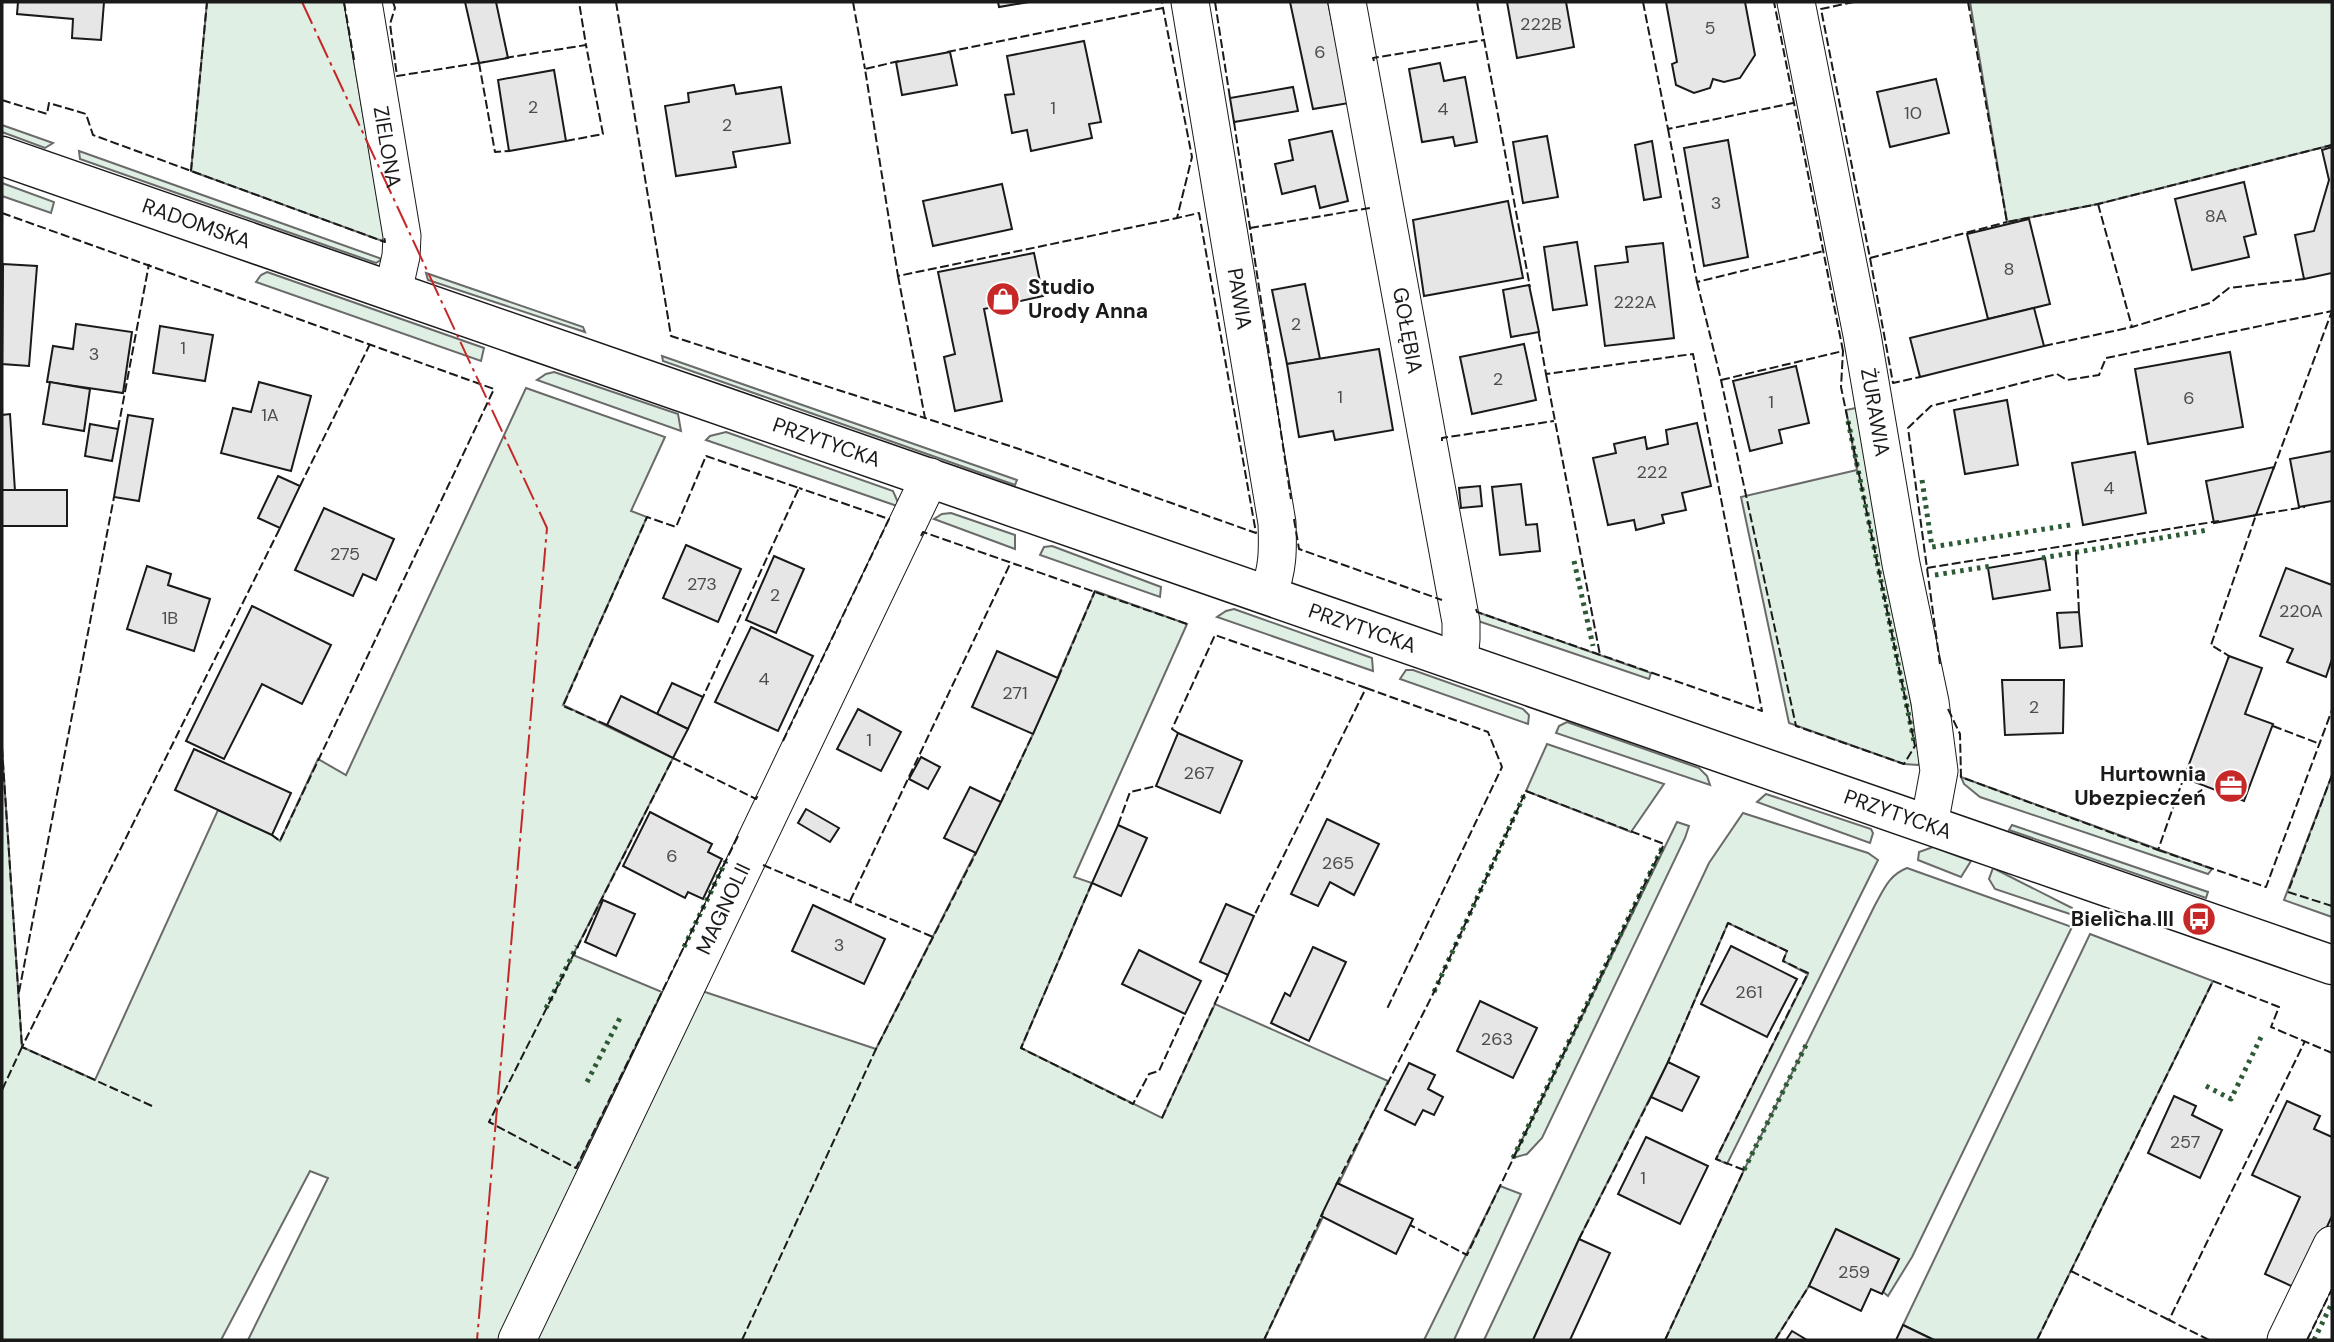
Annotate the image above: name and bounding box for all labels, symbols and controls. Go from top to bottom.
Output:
house number: 222B [1520,12,1562,36]
house number: 5 [1705,16,1715,40]
house number: 6 [1314,40,1326,64]
house number: 2 [528,95,538,119]
house number: 1 [1050,96,1056,120]
house number: 4 [1438,97,1449,121]
house number: 10 [1904,101,1922,125]
street label: ZIELONA [367,104,408,190]
house number: 2 [722,113,732,137]
house number: 3 [1711,191,1721,215]
street label: RADOMSKA [139,192,255,255]
house number: 8A [2205,204,2227,228]
house number: 8 [2004,257,2014,281]
street label: PAWIA [1221,266,1259,332]
place label: Studio Urody Anna [1028,273,1148,325]
shop icon: Studio Urody Anna [984,280,1022,318]
street label: GOŁĘBIA [1386,285,1429,376]
house number: 222A [1613,290,1657,314]
house number: 2 [1291,312,1301,336]
house number: 1 [180,336,186,360]
house number: 3 [89,342,99,366]
street label: ŻURAWIA [1854,366,1896,459]
house number: 2 [1493,367,1503,391]
house number: 1 [1337,385,1343,409]
house number: 6 [2183,386,2195,410]
house number: 1 [1768,390,1774,414]
house number: 1A [261,403,279,427]
street label: PRZYTYCKA [769,411,884,474]
house number: 222 [1636,460,1668,484]
house number: 4 [2104,476,2115,500]
house number: 275 [330,542,360,566]
house number: 273 [687,572,717,596]
house number: 2 [770,583,780,607]
street label: PRZYTYCKA [1305,597,1420,660]
house number: 220A [2279,599,2323,623]
house number: 1B [162,606,178,630]
house number: 4 [759,667,770,691]
house number: 271 [1002,681,1028,705]
house number: 2 [2029,695,2039,719]
house number: 1 [866,728,872,752]
place label: Hurtownia Ubezpieczeń [2074,760,2206,812]
house number: 267 [1184,761,1214,785]
office icon: Hurtownia Ubezpieczeń [2212,767,2250,805]
street label: PRZYTYCKA [1840,783,1956,846]
house number: 6 [666,844,678,868]
house number: 265 [1322,851,1354,875]
street label: MAGNOLII [689,858,757,959]
bus stop icon: Bielicha III [2180,900,2218,938]
place label: Bielicha III [2071,905,2174,933]
house number: 3 [834,933,844,957]
house number: 261 [1735,980,1763,1004]
house number: 263 [1481,1027,1513,1051]
house number: 257 [2170,1130,2200,1154]
house number: 1 [1640,1166,1646,1190]
house number: 259 [1838,1260,1870,1284]

